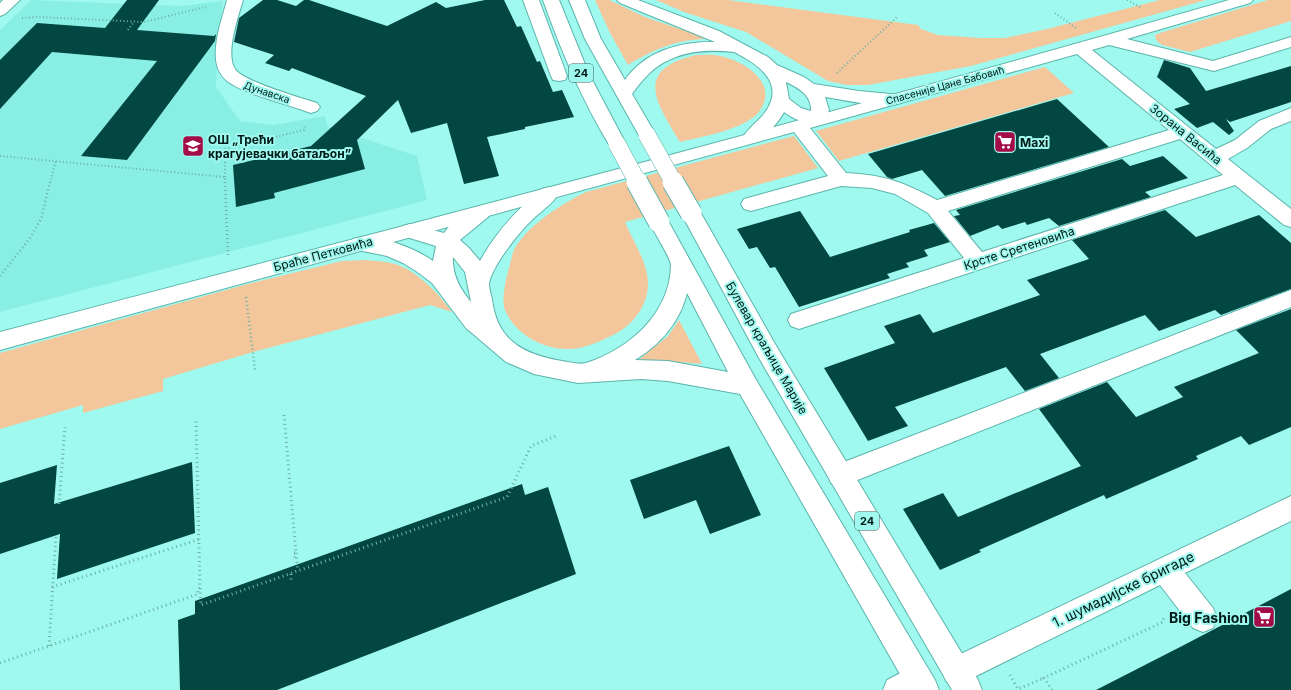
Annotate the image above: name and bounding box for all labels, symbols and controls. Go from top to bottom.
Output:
street label: Спасеније Цане Бабовић [884,63,1006,107]
road number: 24 [569,64,593,82]
street label: Дунавска [242,79,292,105]
street label: Зорана Васића [1147,100,1225,168]
supermarket icon: Maxi [992,129,1018,155]
place label: ОШ „Трећи крагујевачки батаљон” [208,132,351,161]
school or university icon: ОШ „Трећи крагујевачки батаљон” [180,133,206,159]
place label: Maxi [1020,135,1048,150]
street label: Крсте Сретеновића [962,223,1076,273]
street label: Браће Петковића [272,234,374,274]
street label: Булевар краљице Марије [723,279,811,417]
road number: 24 [855,512,879,530]
street label: 1. шумадијске бригаде [1049,547,1197,631]
supermarket icon: Big Fashion [1251,604,1277,630]
place label: Big Fashion [1169,609,1248,626]

